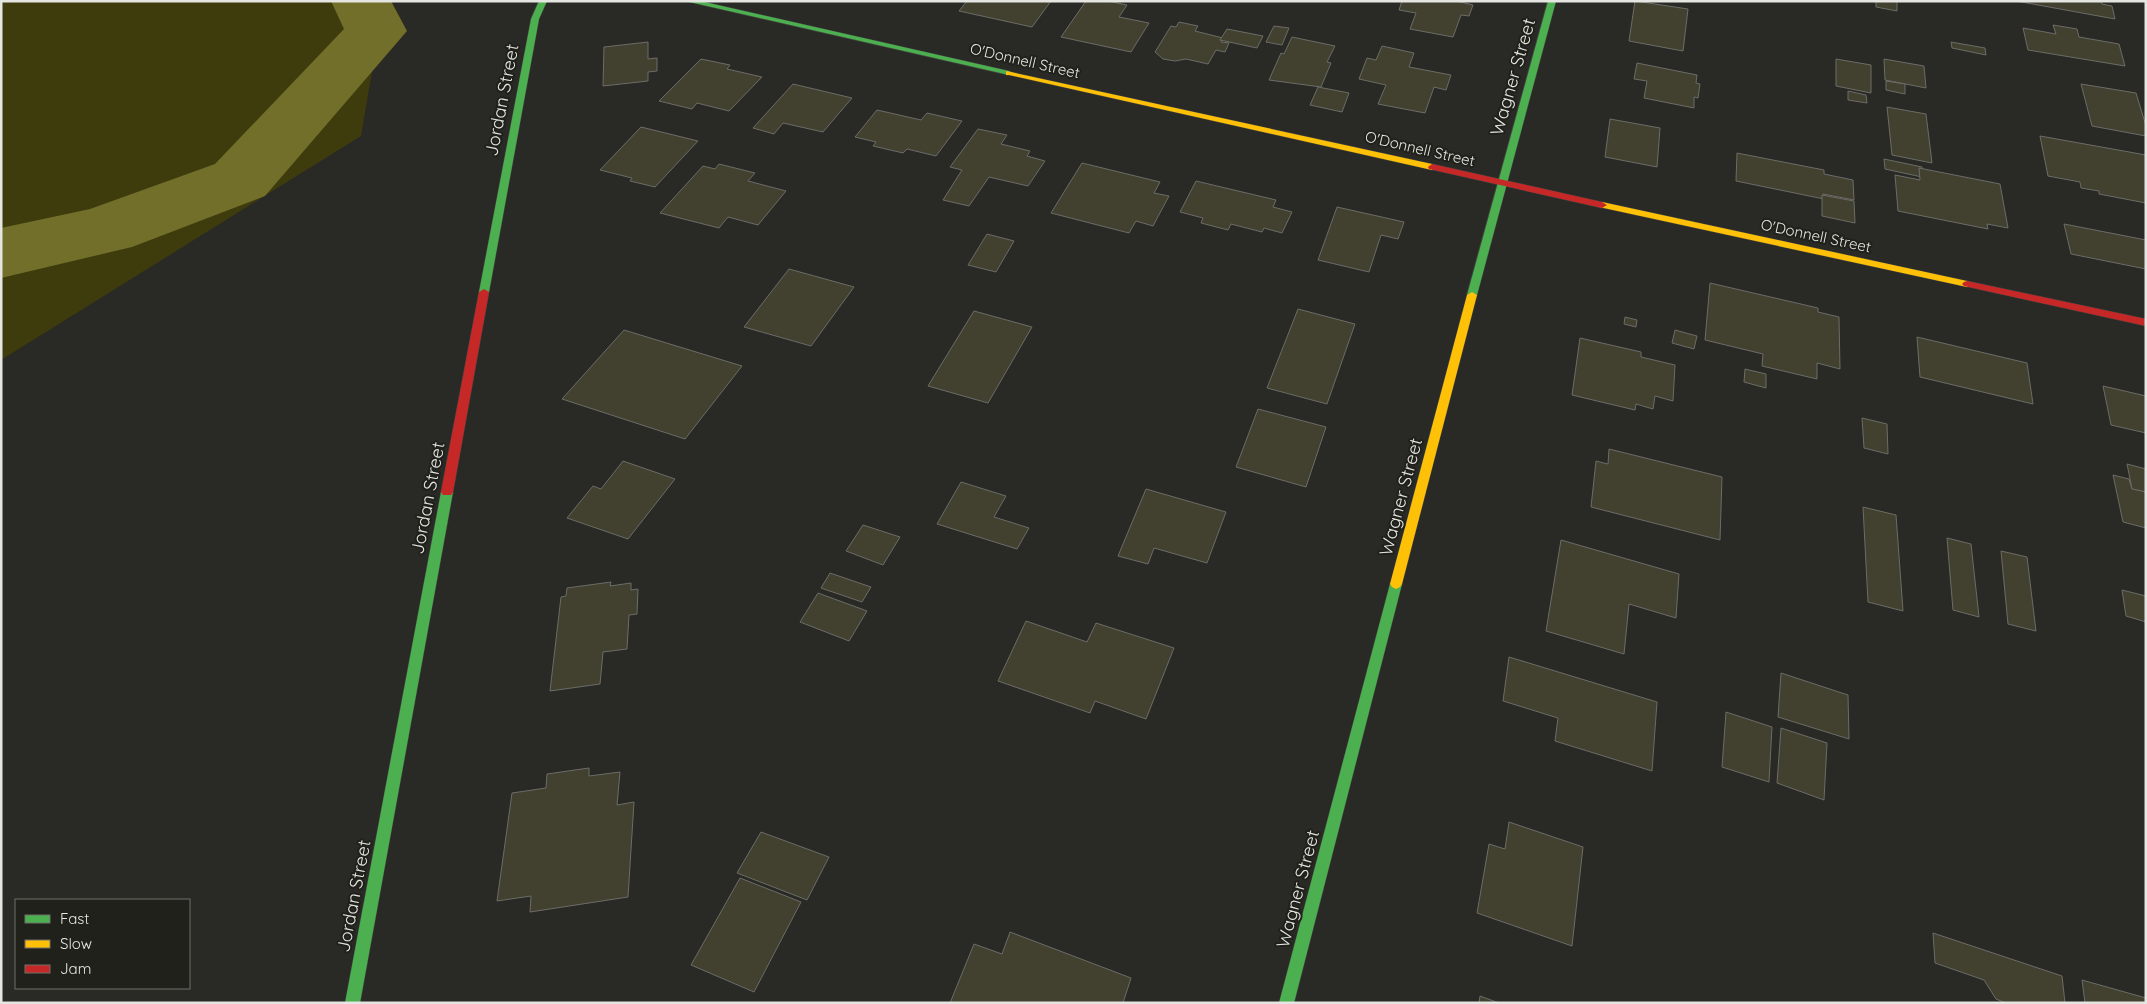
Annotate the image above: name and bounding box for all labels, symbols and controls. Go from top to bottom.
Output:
street label: Wagner Street [1485,16,1540,138]
street label: O'Donnell Street [968,39,1082,82]
street label: Jordan Street [479,42,524,158]
street label: O'Donnell Street [1363,127,1477,170]
street label: O'Donnell Street [1759,215,1873,256]
street label: Wagner Street [1374,435,1427,558]
street label: Jordan Street [405,440,450,556]
street label: Wagner Street [1271,827,1324,950]
street label: Jordan Street [331,838,376,954]
legend [15,899,190,989]
text: Fast [60,909,89,928]
text: Slow [60,934,92,953]
text: Jam [60,959,91,978]

